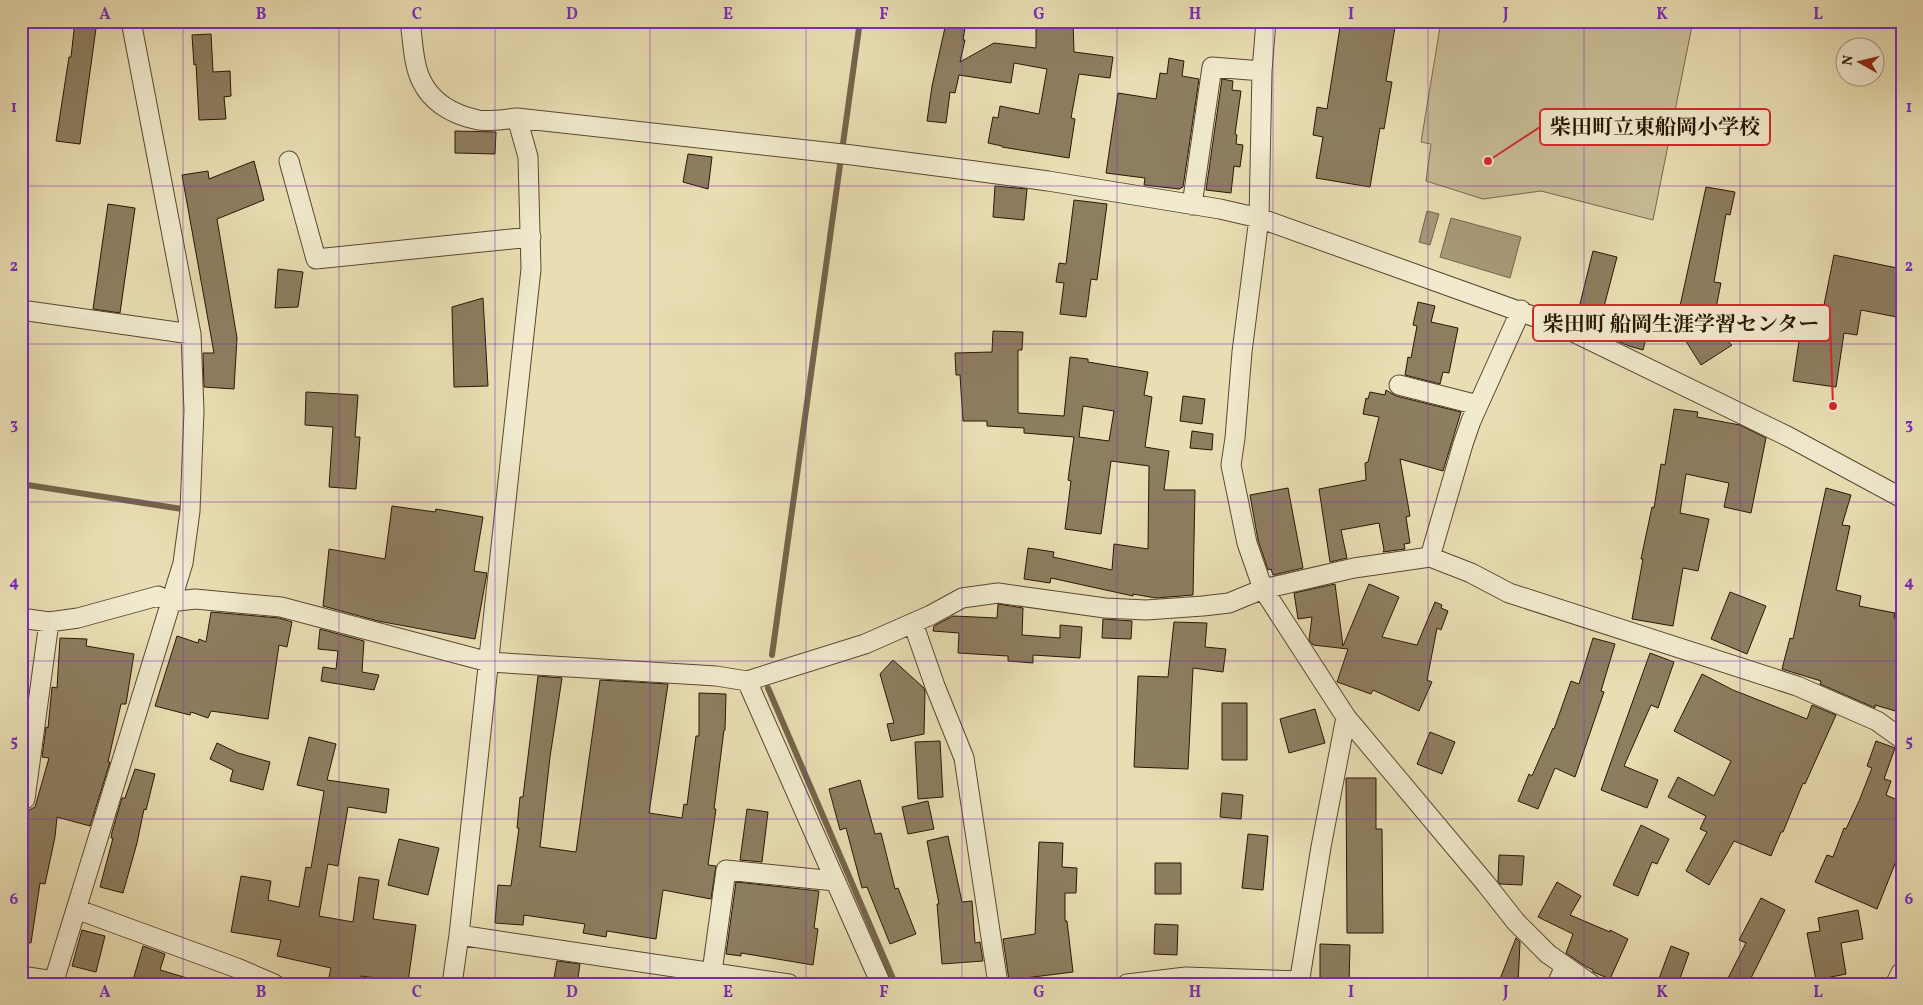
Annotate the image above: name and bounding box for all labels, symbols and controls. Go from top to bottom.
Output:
text: A [99,4,111,26]
text: B [256,4,267,26]
text: C [412,4,422,26]
text: D [566,4,578,26]
text: E [723,4,733,26]
text: F [879,4,889,26]
text: G [1033,4,1045,26]
text: H [1189,4,1201,26]
text: I [1348,4,1354,26]
text: J [1502,4,1509,26]
text: K [1656,4,1668,26]
text: L [1813,4,1823,26]
north arrow [1836,38,1886,88]
text: N [1838,54,1859,67]
text: 1 [11,97,17,119]
text: 1 [1906,97,1912,119]
callout: 柴田町立東船岡小学校 [1540,109,1770,145]
text: 柴田町立東船岡小学校 [1550,114,1760,143]
text: 2 [10,256,18,278]
text: 2 [1905,256,1913,278]
callout: 柴田町 船岡生涯学習センター [1533,305,1830,341]
text: 柴田町 船岡生涯学習センター [1543,311,1819,340]
text: 3 [10,414,18,436]
text: 3 [1905,414,1913,436]
text: 4 [9,572,19,594]
text: 4 [1904,572,1914,594]
text: 5 [10,731,18,753]
text: 5 [1905,731,1913,753]
text: 6 [10,889,19,911]
text: 6 [1905,889,1914,911]
text: A [99,982,111,1004]
text: B [256,982,267,1004]
text: C [412,982,422,1004]
text: D [566,982,578,1004]
text: E [723,982,733,1004]
text: F [879,982,889,1004]
text: G [1033,982,1045,1004]
text: H [1189,982,1201,1004]
text: I [1348,982,1354,1004]
text: J [1502,982,1509,1004]
text: K [1656,982,1668,1004]
text: L [1813,982,1823,1004]

